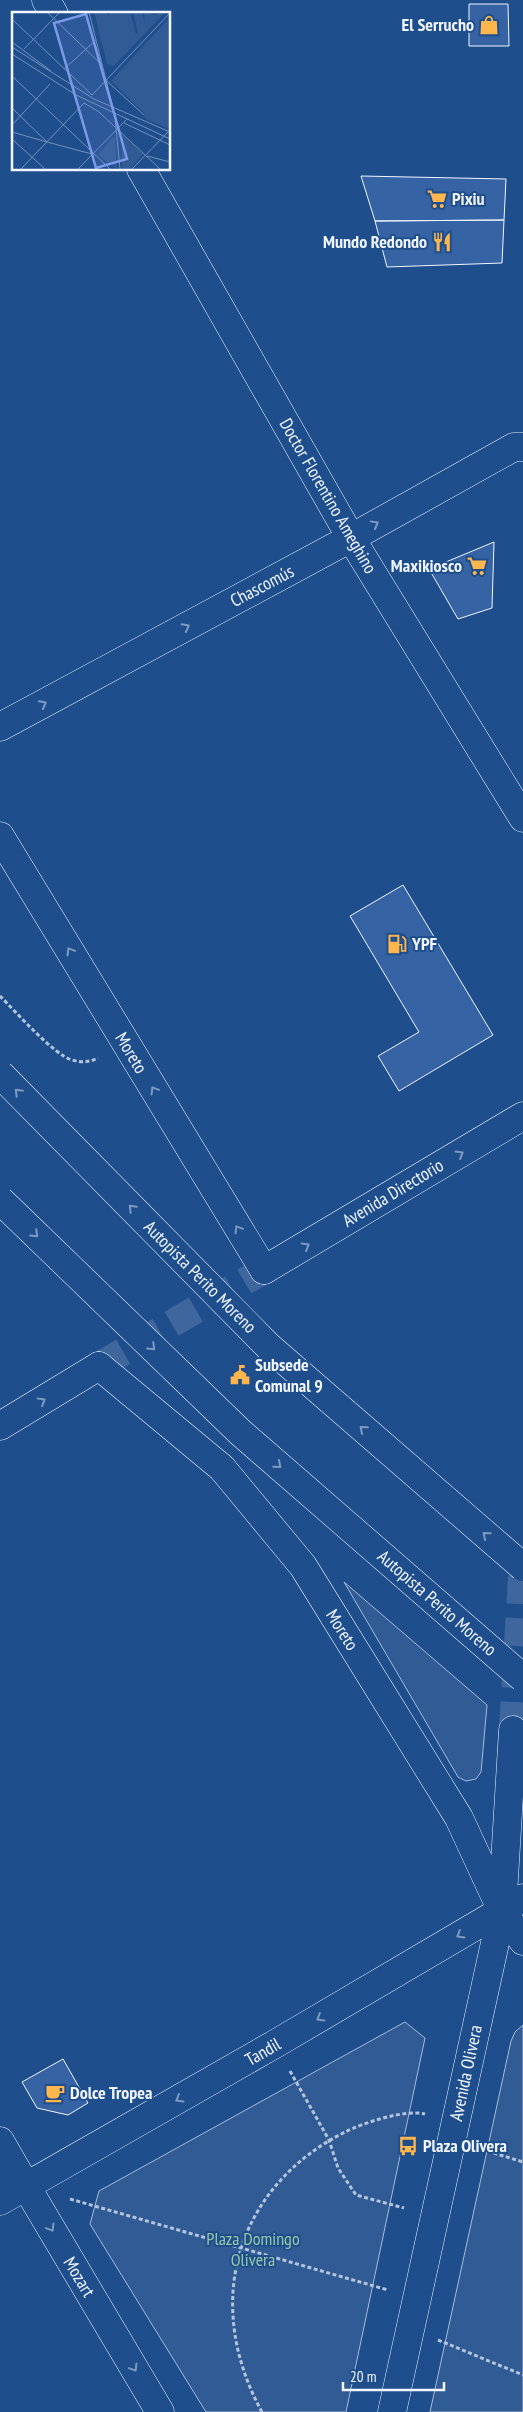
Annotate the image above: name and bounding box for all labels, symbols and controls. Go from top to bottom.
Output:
inset map [12,12,170,170]
place label: El Serrucho [402,13,474,36]
shop icon: El Serrucho [478,14,500,36]
place label: Pixiu [452,187,485,210]
supermarket icon: Pixiu [426,188,448,210]
place label: Mundo Redondo [323,230,427,253]
restaurant icon: Mundo Redondo [431,231,453,253]
street label: Doctor Florentino Ameghino [275,414,382,578]
one-way arrow [370,521,379,531]
place label: Maxikiosco [391,554,462,577]
supermarket icon: Maxikiosco [466,555,488,577]
street label: Chascomús [226,559,298,612]
one-way arrow [181,623,190,633]
one-way arrow [38,700,47,710]
place label: YPF [411,932,437,955]
fuel station icon: YPF [386,933,408,955]
one-way arrow [66,948,76,957]
street label: Moreto [110,1028,153,1078]
one-way arrow [150,1087,160,1096]
one-way arrow [15,1089,24,1098]
one-way arrow [455,1150,464,1160]
street label: Avenida Directorio [338,1153,448,1232]
one-way arrow [129,1205,138,1214]
street label: Autopista Perito Moreno [139,1215,262,1338]
one-way arrow [235,1225,245,1234]
one-way arrow [29,1228,38,1237]
one-way arrow [300,1242,309,1252]
one-way arrow [146,1341,155,1350]
place label: Subsede Comunal 9 [255,1353,323,1397]
public building icon: Subsede Comunal 9 [229,1364,251,1386]
one-way arrow [36,1398,45,1408]
one-way arrow [360,1425,369,1434]
one-way arrow [273,1459,282,1468]
one-way arrow [483,1532,492,1541]
street label: Autopista Perito Moreno [373,1545,502,1661]
street label: Moreto [321,1605,364,1655]
one-way arrow [456,1929,465,1939]
one-way arrow [316,2012,325,2022]
street label: Avenida Olivera [444,2023,487,2123]
street label: Tandil [241,2032,285,2071]
place label: Dolce Tropea [70,2081,152,2104]
cafe icon: Dolce Tropea [44,2082,66,2104]
one-way arrow [176,2093,185,2103]
place label: Plaza Olivera [423,2134,507,2157]
bus stop icon: Plaza Olivera [397,2135,419,2157]
one-way arrow [44,2223,54,2232]
park label: Plaza Domingo Olivera [206,2227,300,2271]
street label: Mozart [58,2252,100,2301]
scale bar [343,2360,444,2392]
one-way arrow [127,2363,137,2372]
text: 20 m [350,2367,376,2386]

